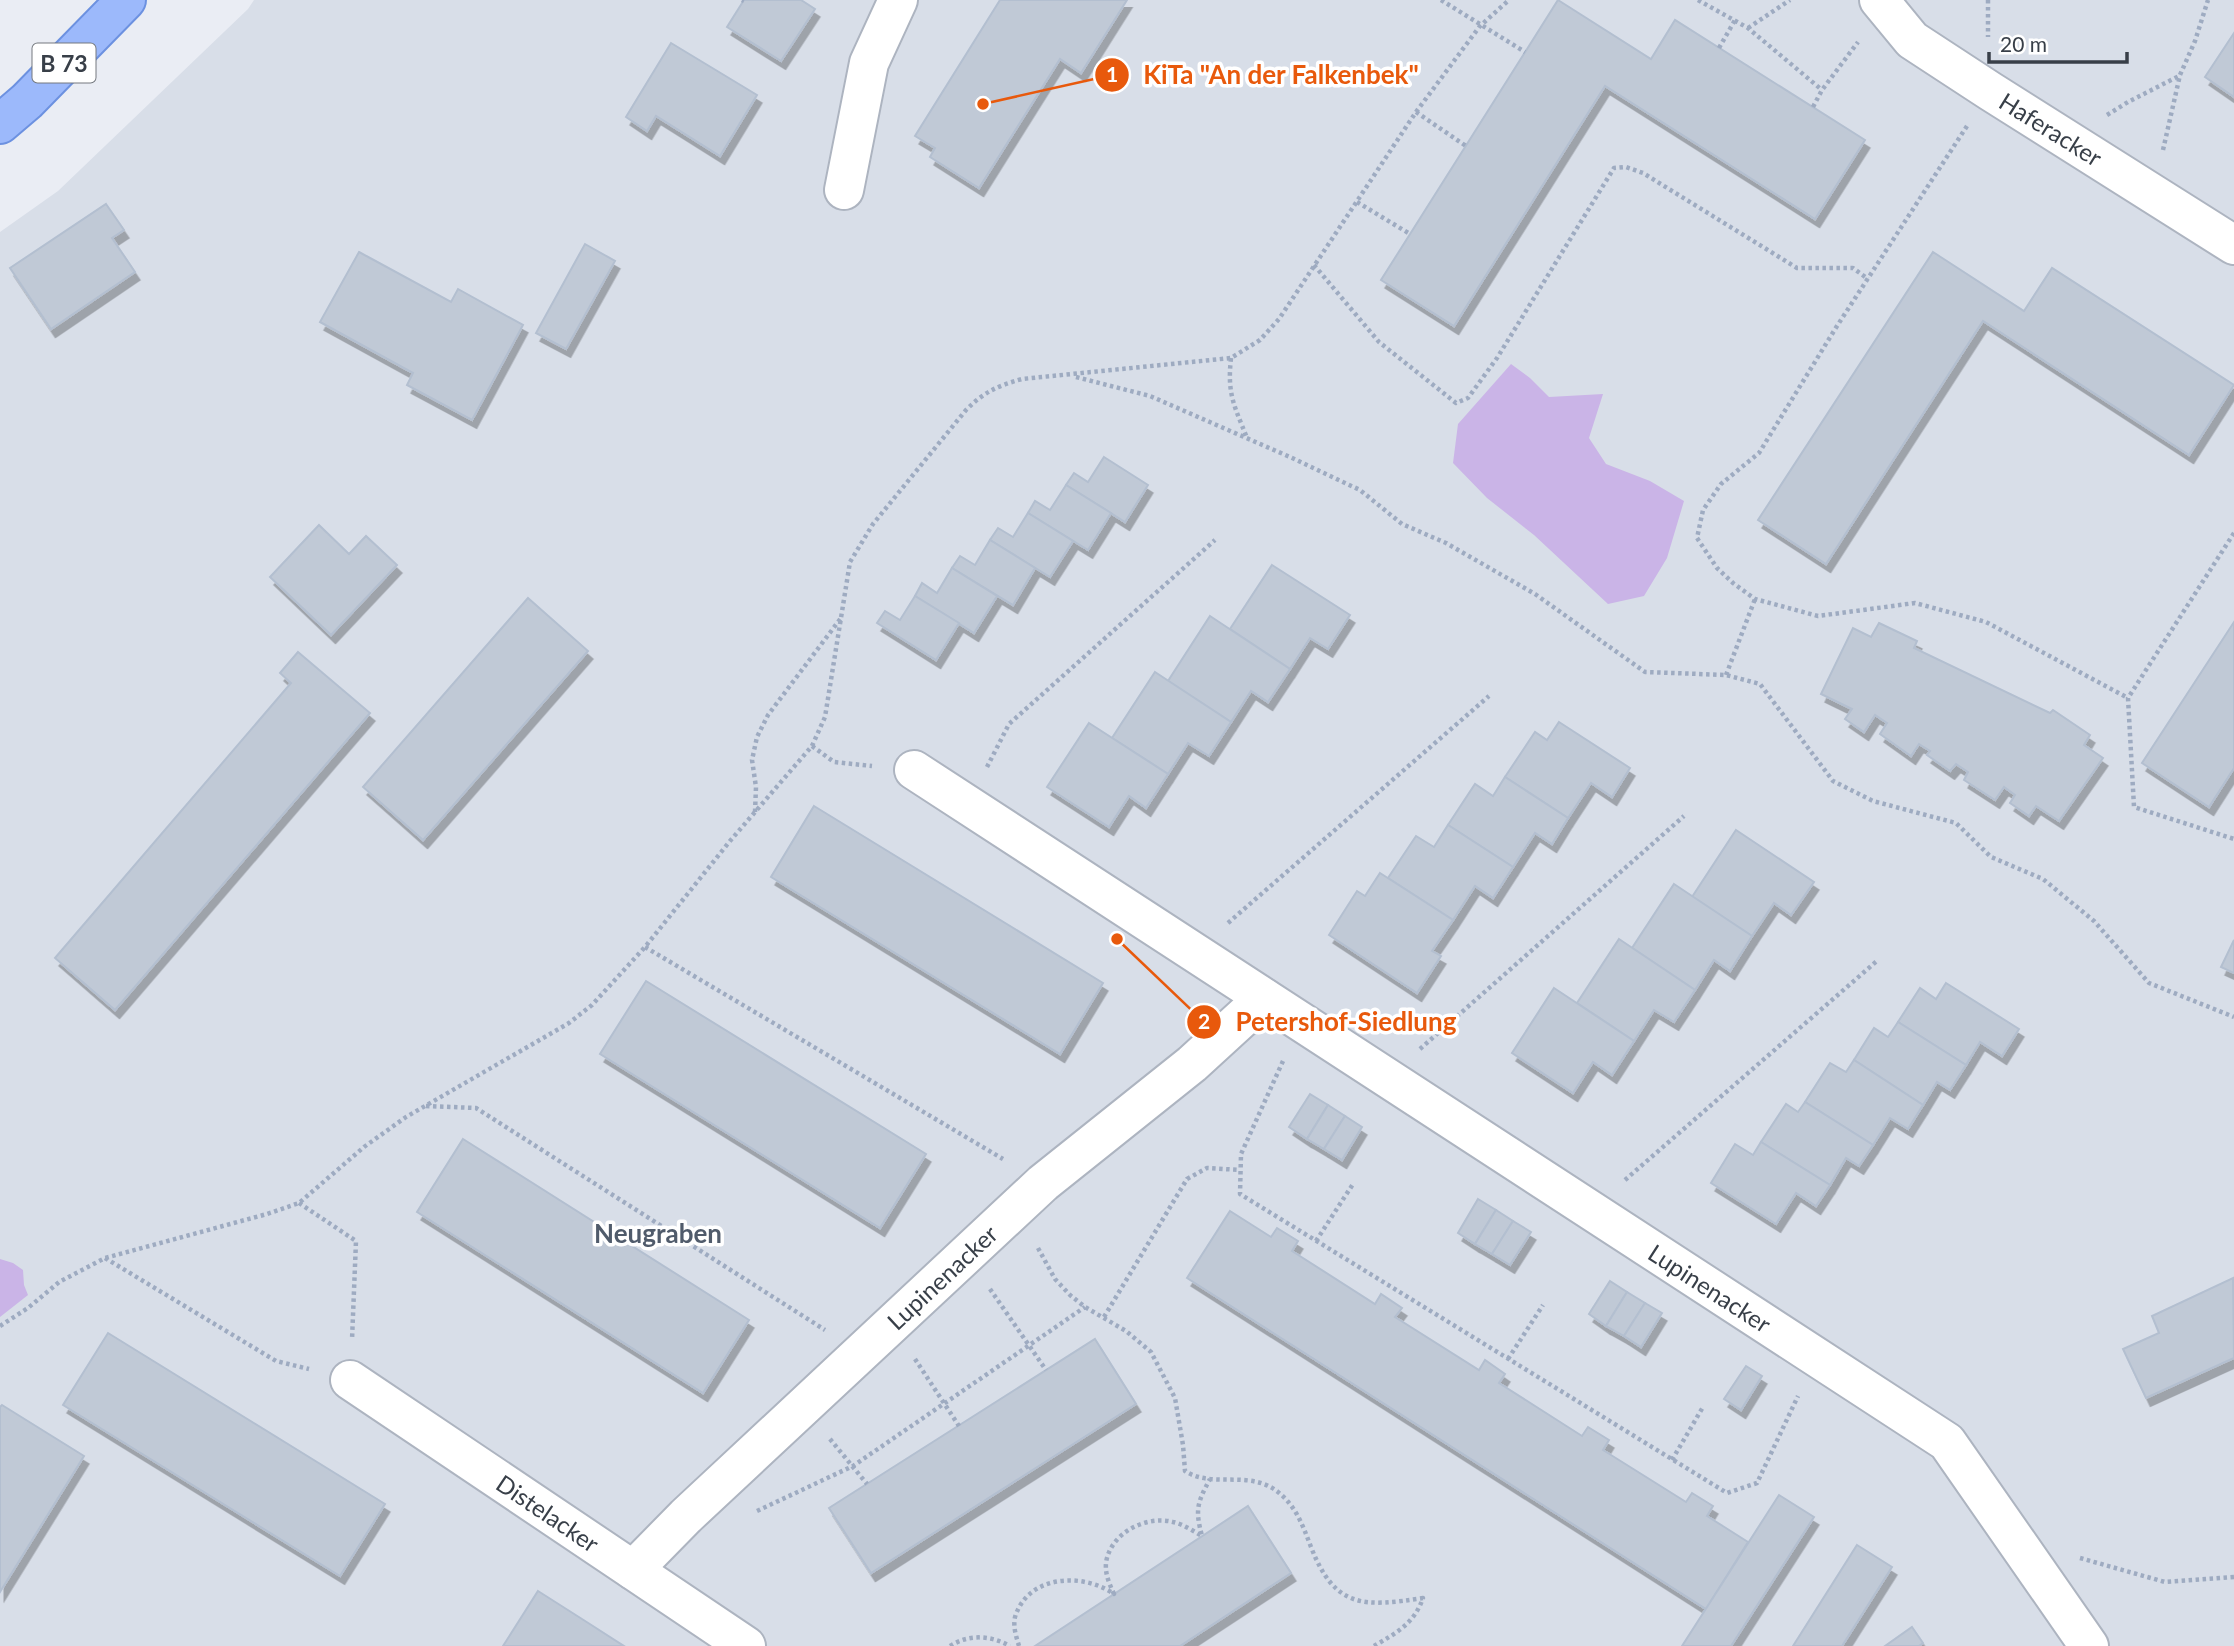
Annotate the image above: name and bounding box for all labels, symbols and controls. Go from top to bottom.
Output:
scale bar [1989,21,2127,65]
text: 20 m [2000,31,2047,56]
road number: B 73 [32,44,96,82]
callout: KiTa "An der Falkenbek" [1094,52,1433,99]
text: KiTa "An der Falkenbek" [1143,58,1419,90]
text: 1 [1106,61,1118,86]
street label: Haferacker [1994,86,2108,172]
callout: Petershof-Siedlung [1187,998,1471,1045]
text: Petershof-Siedlung [1236,1005,1457,1037]
text: 2 [1198,1008,1210,1033]
district label: Neugraben [594,1217,722,1249]
street label: Lupinenacker [881,1218,1003,1335]
street label: Lupinenacker [1643,1238,1777,1338]
street label: Distelacker [491,1468,605,1558]

